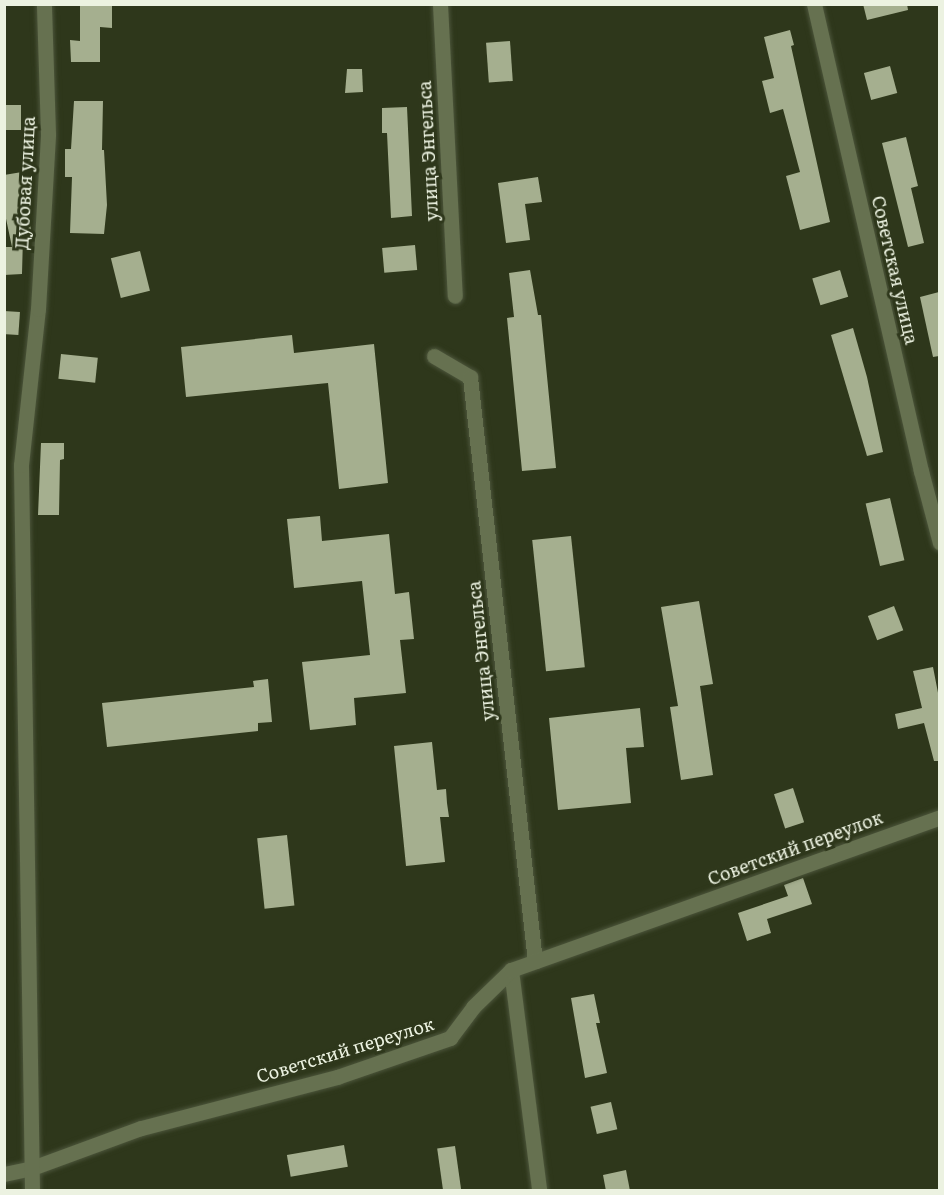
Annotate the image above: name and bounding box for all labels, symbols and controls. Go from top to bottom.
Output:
street label: улица Энгельса [414,80,442,222]
street label: Дубовая улица [11,116,39,250]
street label: Советская улица [867,194,923,346]
street label: улица Энгельса [463,580,499,722]
street label: Советский переулок [705,806,885,890]
street label: Советский переулок [254,1013,436,1087]

